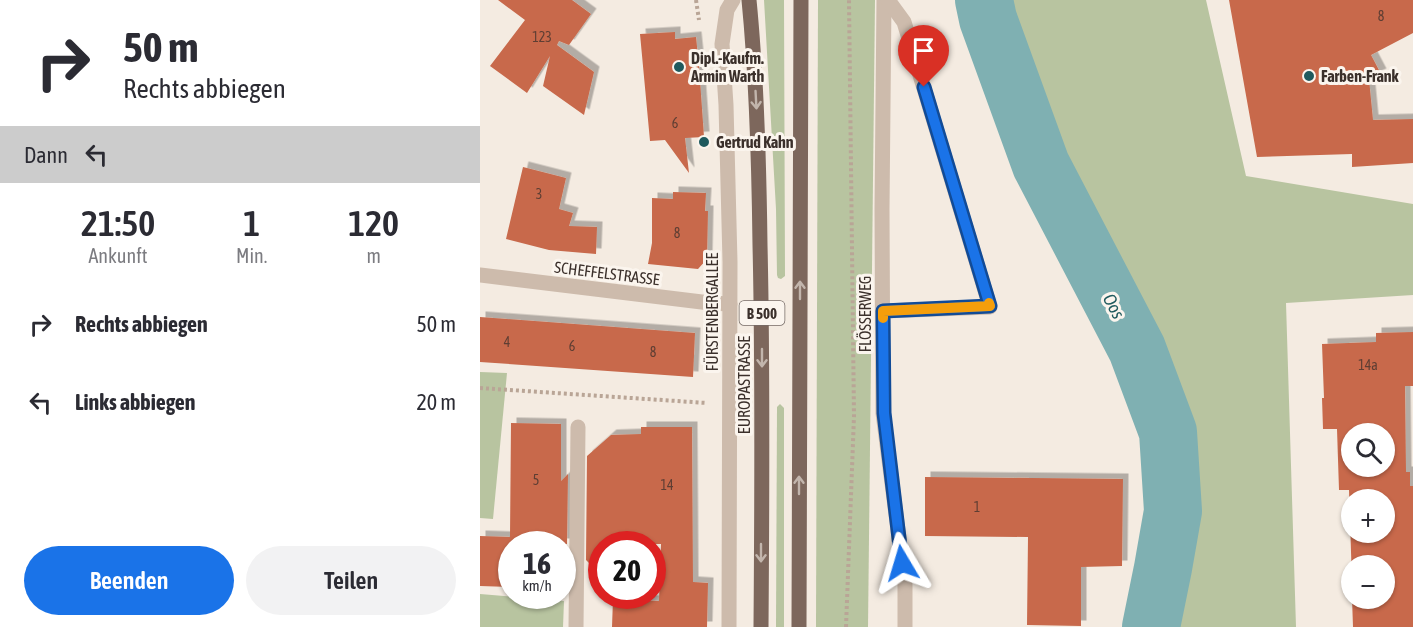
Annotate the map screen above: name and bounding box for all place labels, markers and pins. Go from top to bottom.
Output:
pin [898,25,949,87]
place label: Dipl.-Kaufm. Armin Warth [690,49,764,85]
marker: Dipl.-Kaufm. Armin Warth [672,60,686,74]
place label: Farben-Frank [1321,67,1400,85]
marker: Farben-Frank [1302,69,1316,83]
place label: Gertrud Kahn [716,133,794,151]
marker: Gertrud Kahn [697,135,711,149]

